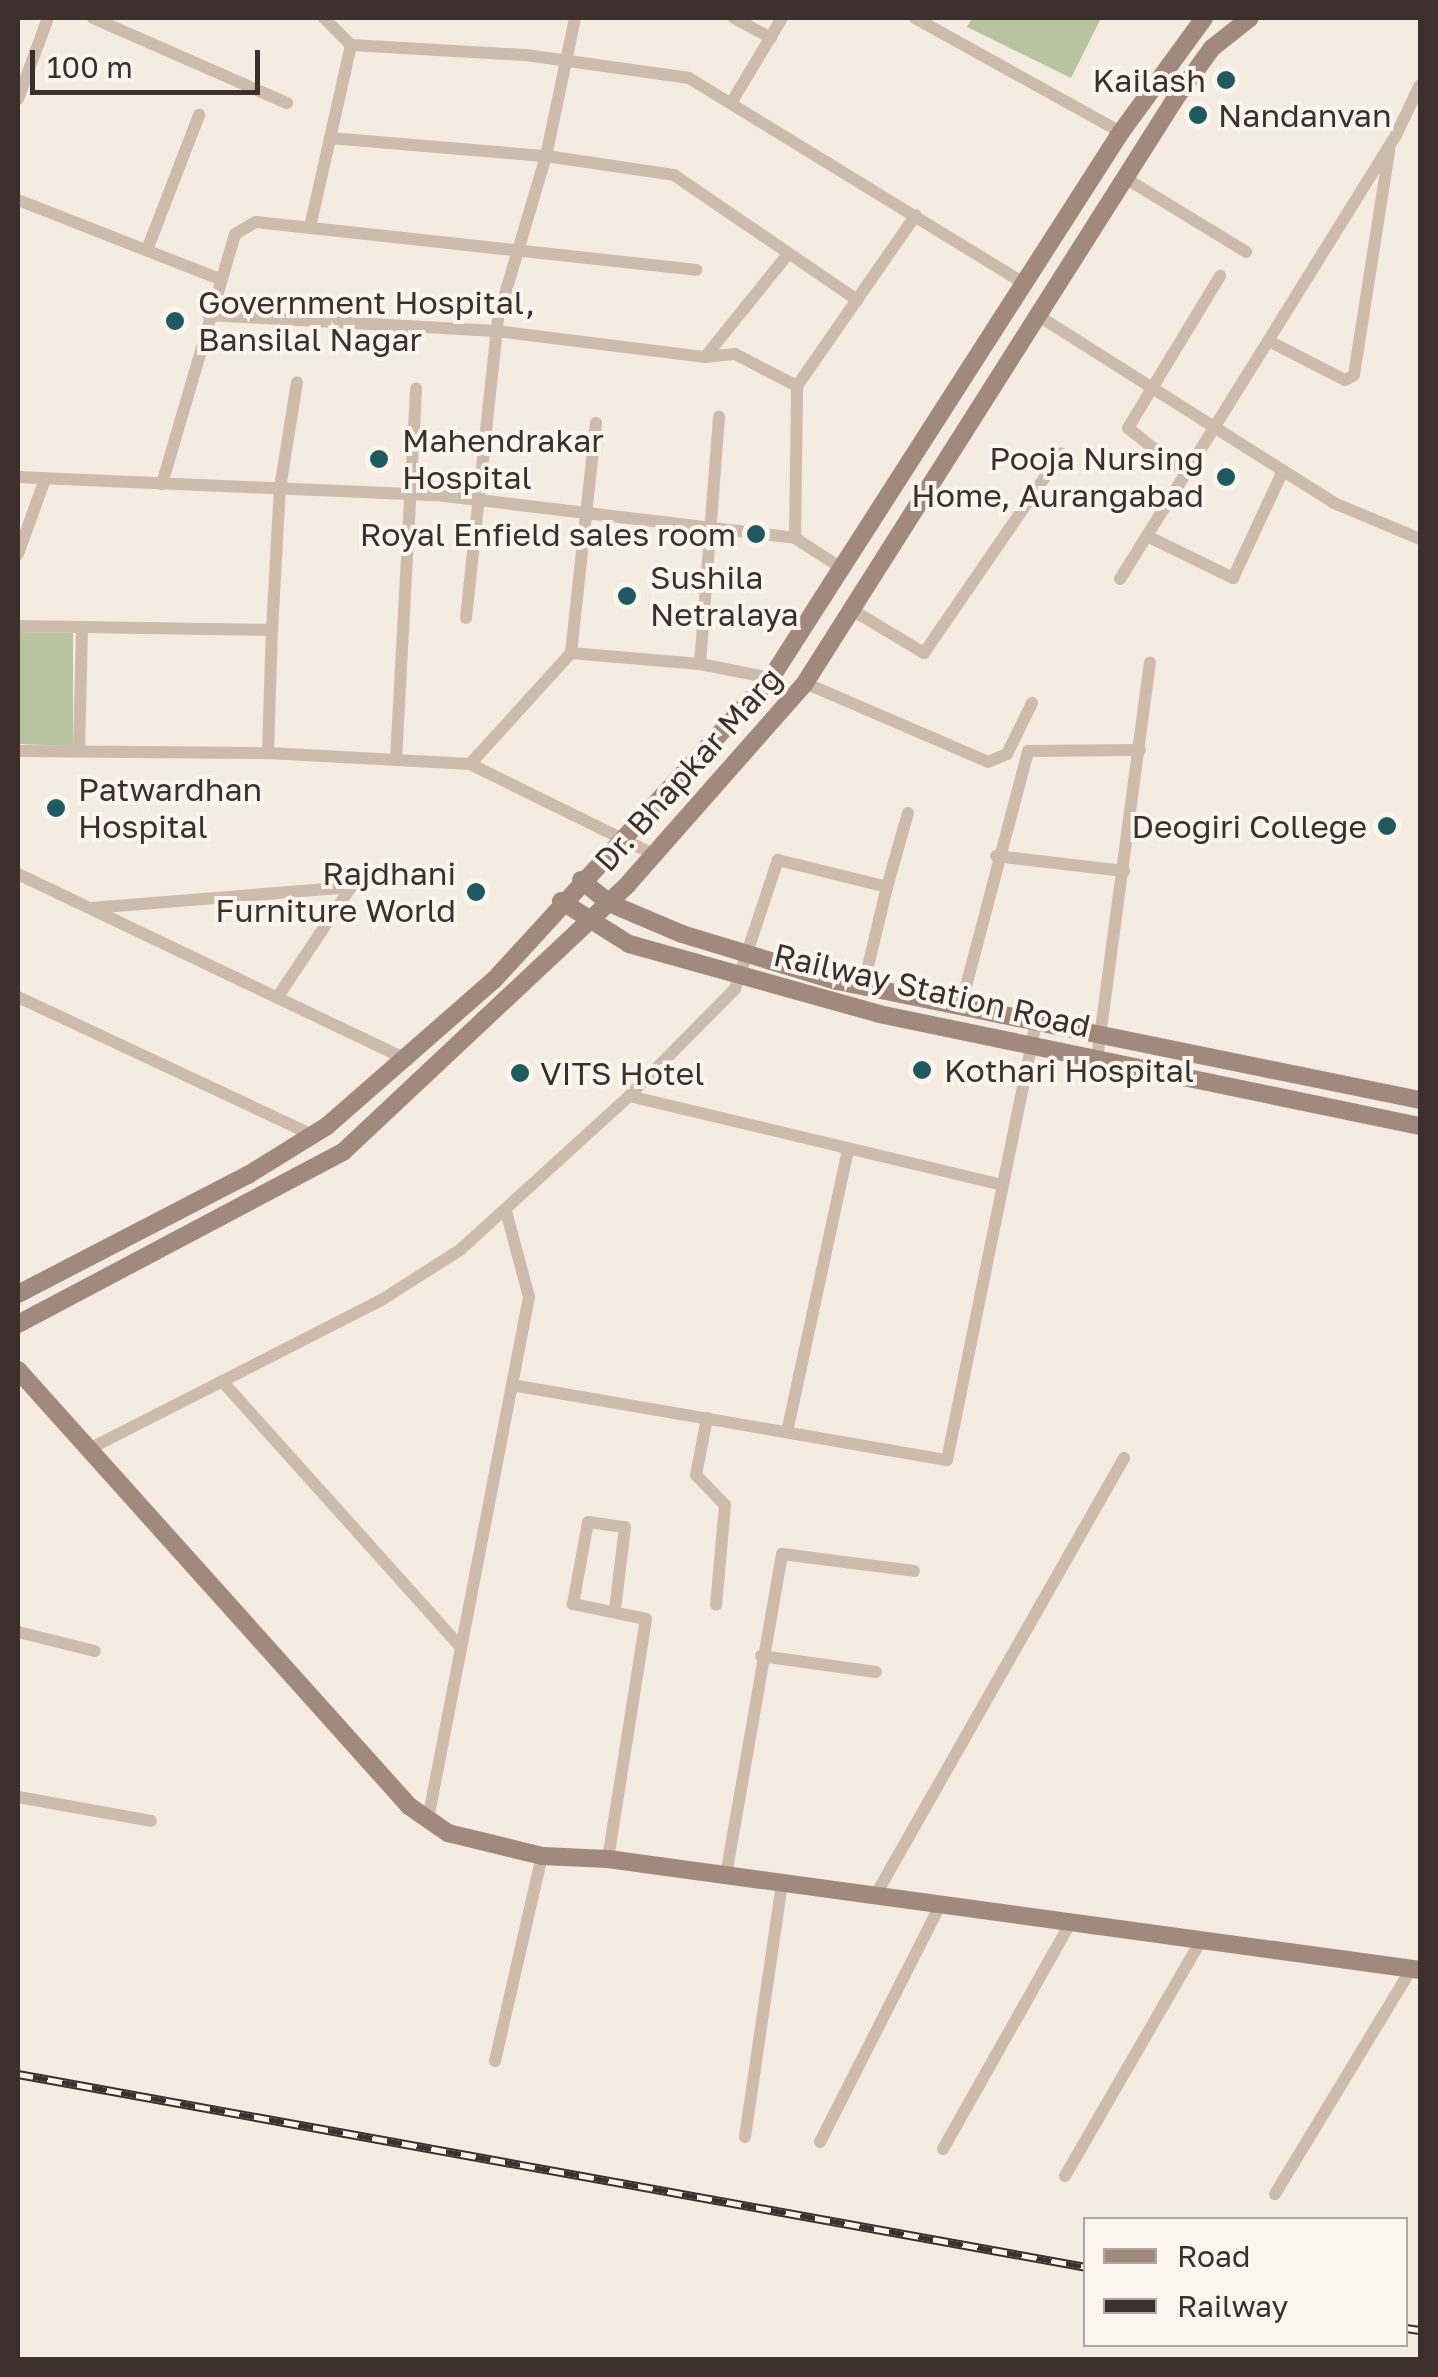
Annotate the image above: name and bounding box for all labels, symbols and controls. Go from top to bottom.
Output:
scale bar [35,30,265,92]
text: 100 m [47,49,133,85]
place label: Kailash [1093,61,1206,99]
marker: Kailash [1215,69,1237,91]
place label: Nandanvan [1218,96,1392,134]
marker: Nandanvan [1187,104,1209,126]
place label: Government Hospital, Bansilal Nagar [198,284,535,359]
marker: Government Hospital, Bansilal Nagar [162,308,188,334]
place label: Mahendrakar Hospital [402,422,604,497]
place label: Pooja Nursing Home, Aurangabad [911,440,1204,515]
marker: Mahendrakar Hospital [366,446,392,472]
marker: Pooja Nursing Home, Aurangabad [1213,464,1239,490]
place label: Royal Enfield sales room [360,515,736,553]
marker: Royal Enfield sales room [745,523,767,545]
place label: Sushila Netralaya [650,559,799,634]
marker: Sushila Netralaya [614,583,640,609]
street label: Dr. Bhapkar Marg [586,659,790,879]
place label: Patwardhan Hospital [78,771,262,846]
marker: Patwardhan Hospital [43,795,69,821]
place label: Deogiri College [1132,807,1367,845]
marker: Deogiri College [1376,815,1398,837]
place label: Rajdhani Furniture World [215,855,456,930]
marker: Rajdhani Furniture World [465,881,487,903]
street label: Railway Station Road [770,935,1094,1045]
place label: Kothari Hospital [944,1051,1194,1089]
place label: VITS Hotel [540,1054,705,1092]
marker: Kothari Hospital [909,1057,935,1083]
marker: VITS Hotel [509,1062,531,1084]
legend [1083,2217,1408,2347]
text: Road [1177,2238,1251,2274]
text: Railway [1177,2288,1288,2324]

